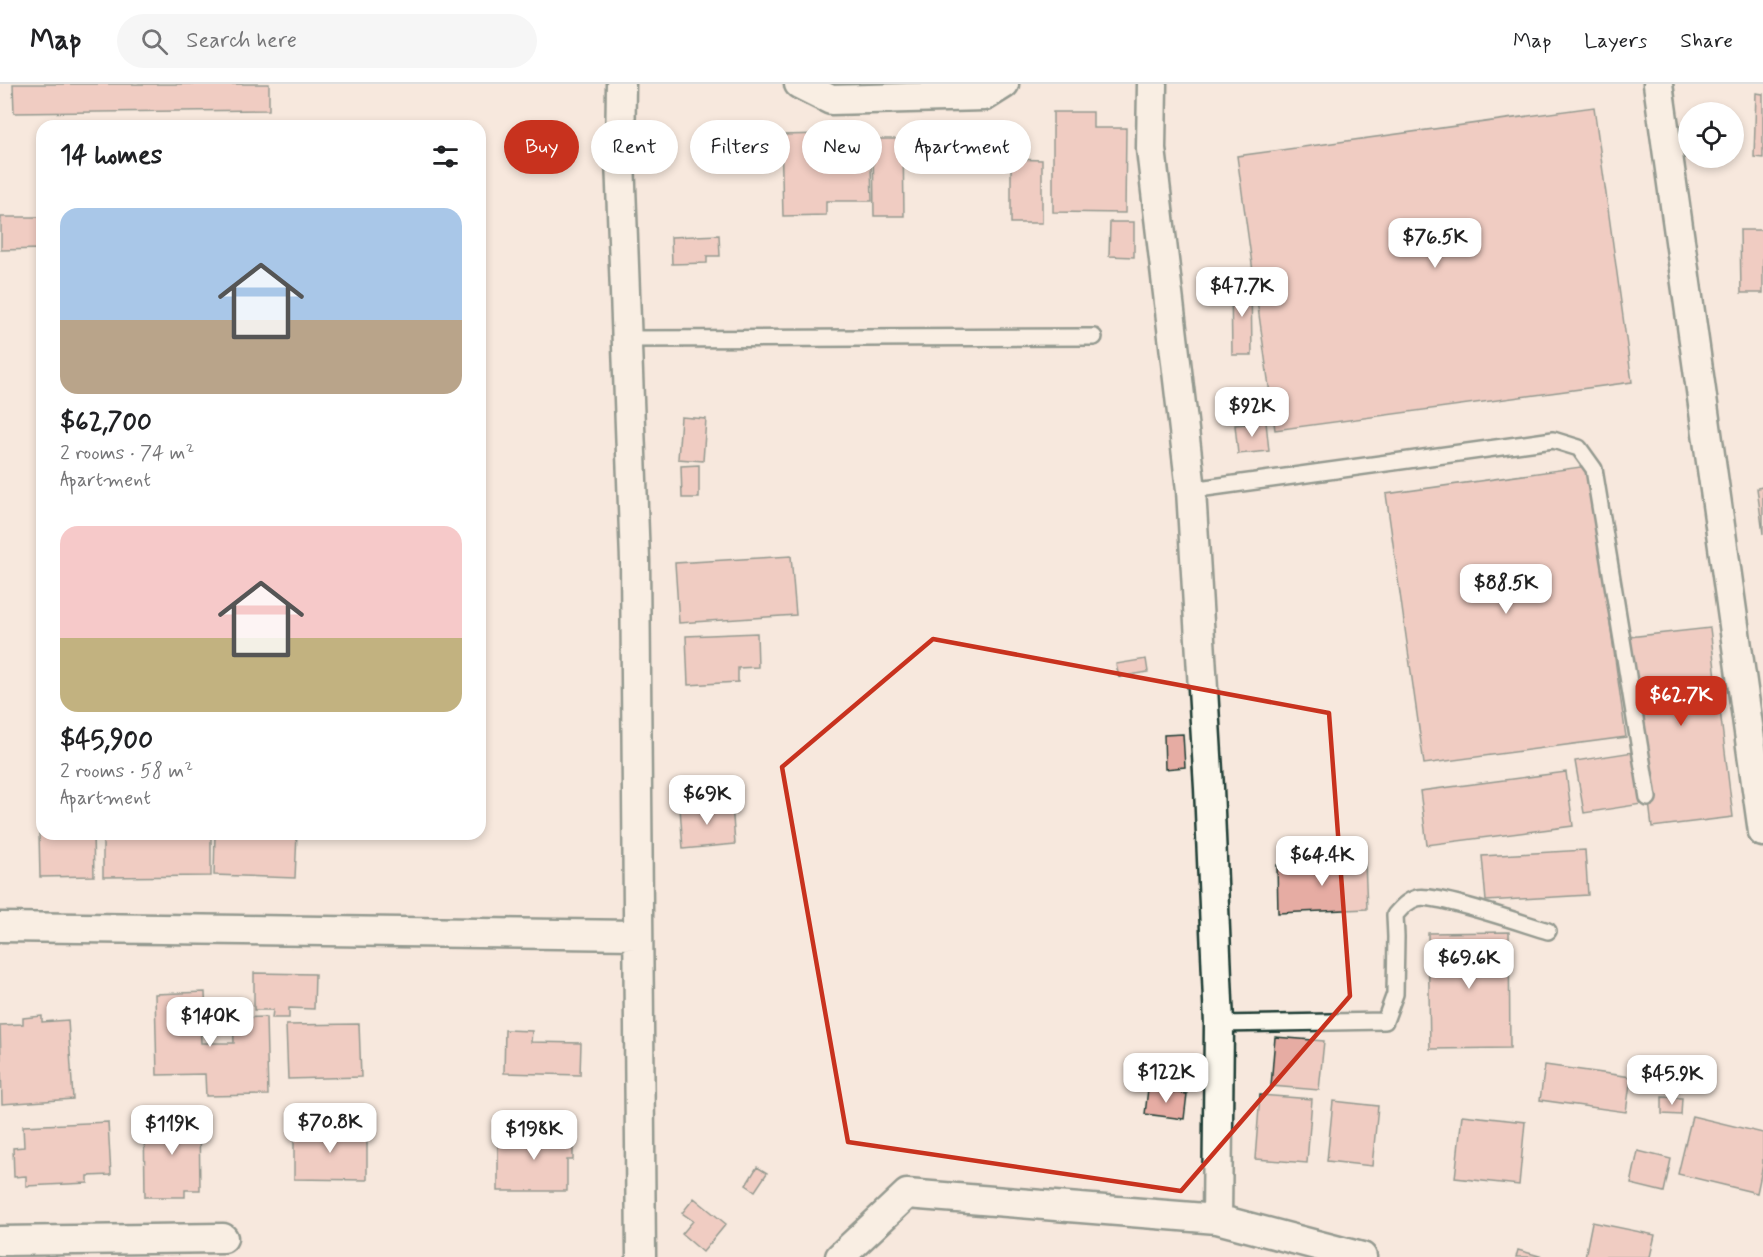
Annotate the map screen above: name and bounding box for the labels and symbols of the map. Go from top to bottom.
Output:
pin: $76.5K [1386,218,1484,269]
pin: $47.7K [1193,267,1291,318]
pin: $92K [1216,387,1288,438]
pin: $88.5K [1457,564,1555,615]
pin: $62.7K [1632,676,1730,727]
pin: $69K [671,775,743,826]
pin: $64.4K [1273,836,1371,887]
pin: $69.6K [1420,939,1518,990]
pin: $140K [168,997,252,1048]
pin: $122K [1124,1053,1208,1104]
pin: $45.9K [1623,1055,1721,1106]
pin: $70.8K [281,1103,379,1154]
pin: $119K [130,1105,214,1156]
pin: $198K [492,1110,576,1161]

